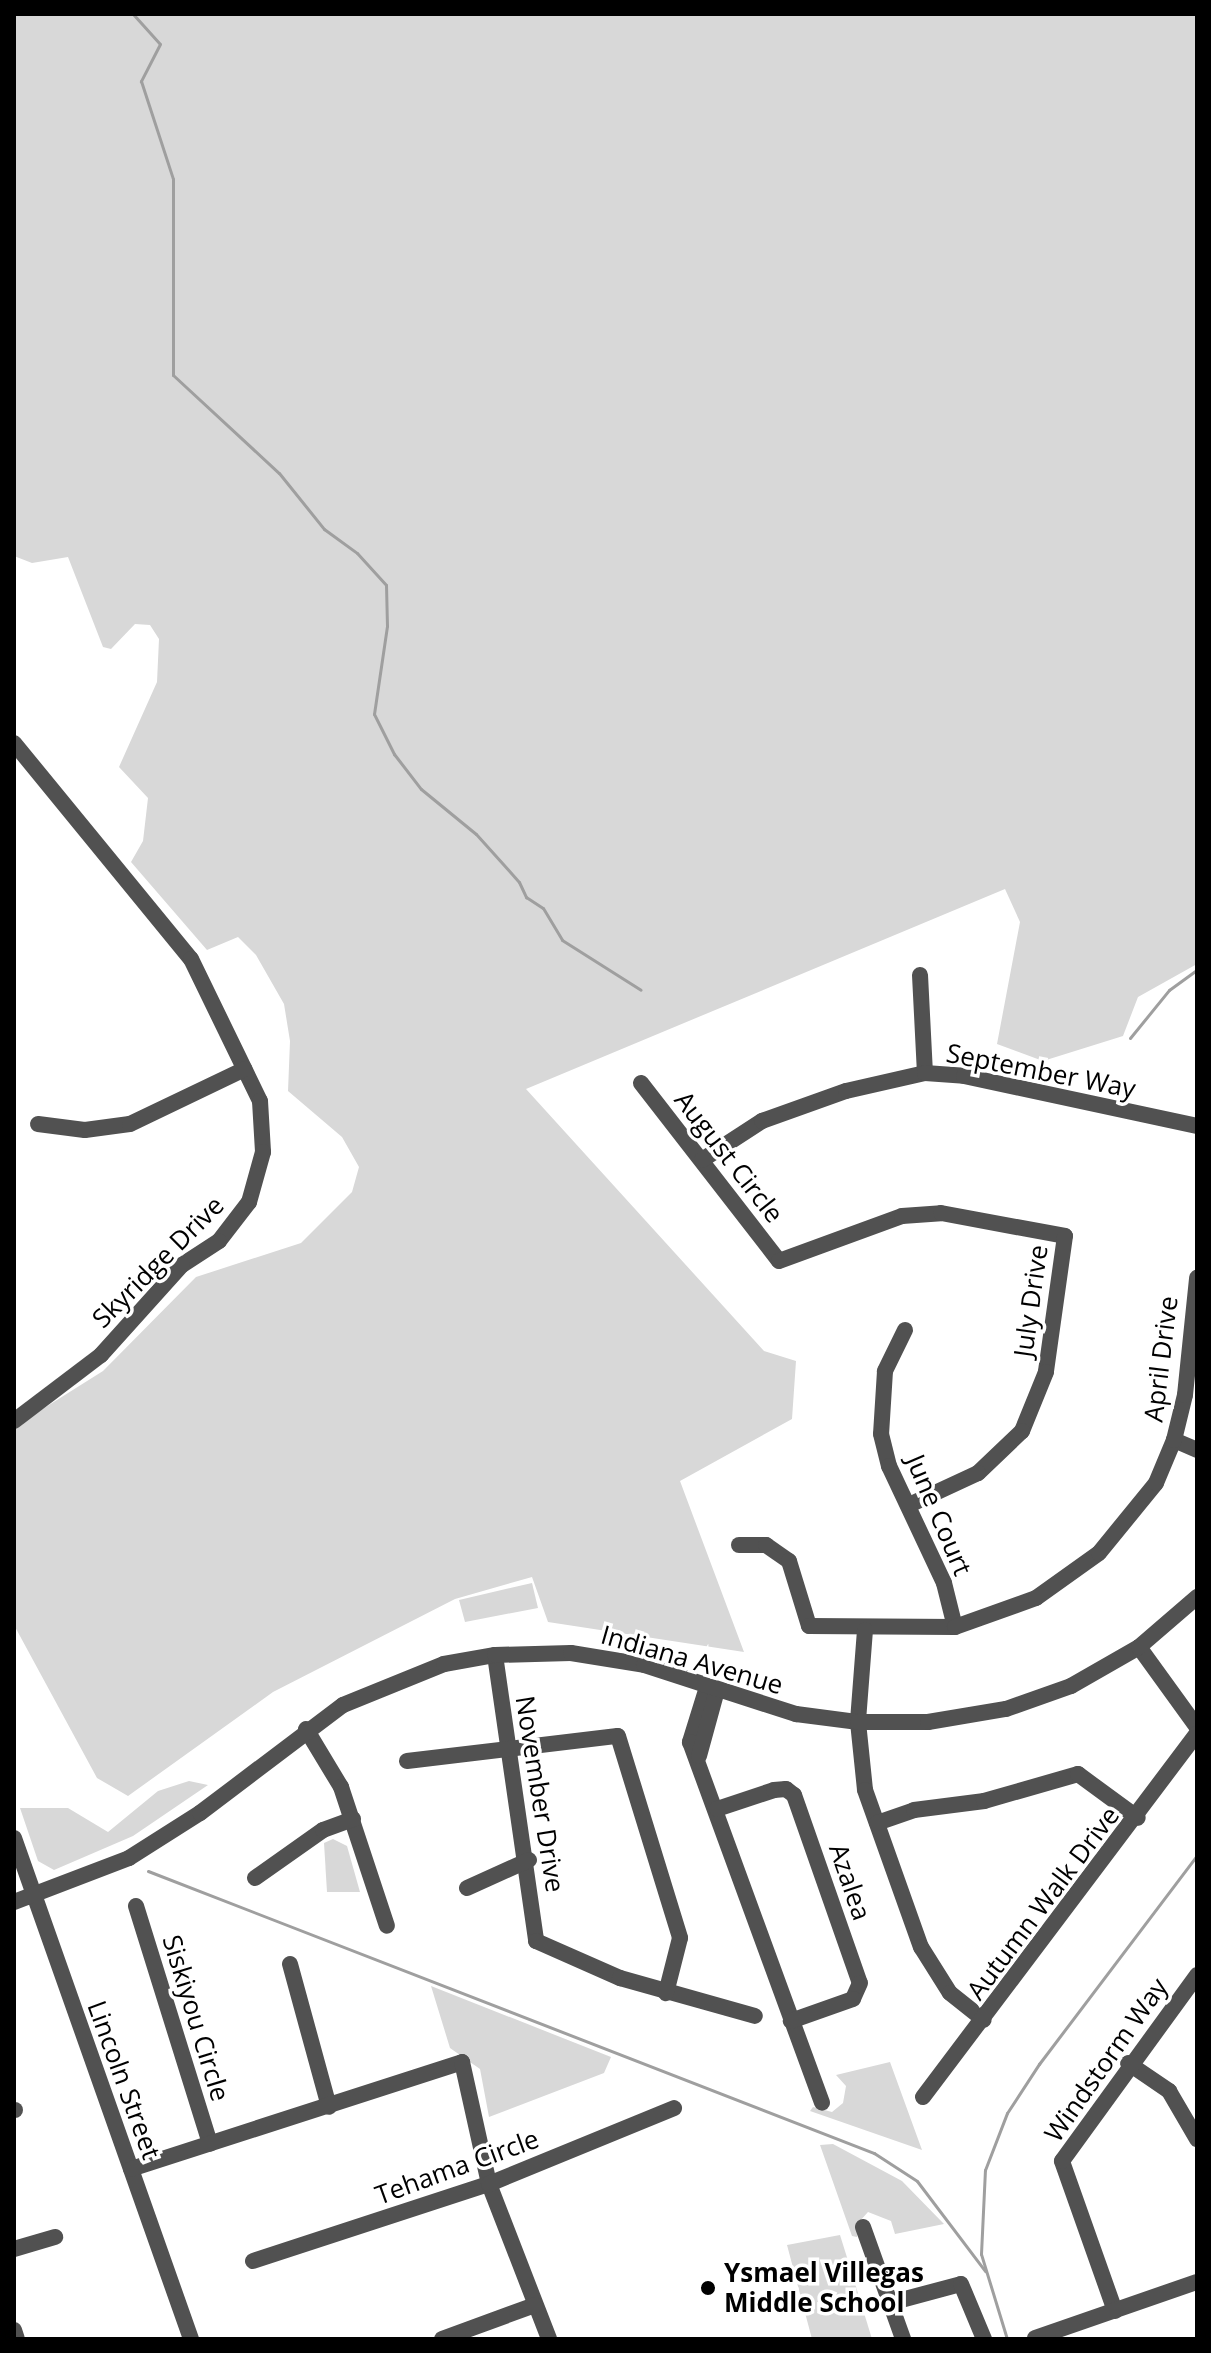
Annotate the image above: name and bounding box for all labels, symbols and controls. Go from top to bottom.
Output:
street label: September Way [944,1037,1138,1105]
street label: August Circle [668,1085,790,1229]
street label: Skyridge Drive [86,1190,230,1334]
street label: July Drive [1008,1243,1054,1359]
street label: April Drive [1138,1294,1184,1424]
street label: June Court [900,1450,978,1580]
street label: Indiana Avenue [597,1619,787,1701]
street label: November Drive [509,1694,571,1894]
street label: Autumn Walk Drive [960,1800,1126,2006]
street label: Azalea [822,1840,878,1924]
street label: Siskiyou Circle [156,1931,236,2105]
street label: Windstorm Way [1038,1972,1174,2148]
street label: Lincoln Street [81,1997,167,2163]
street label: Tehama Circle [371,2123,543,2211]
place label: Ysmael Villegas Middle School [724,2257,924,2318]
marker: Ysmael Villegas Middle School [699,2279,717,2297]

